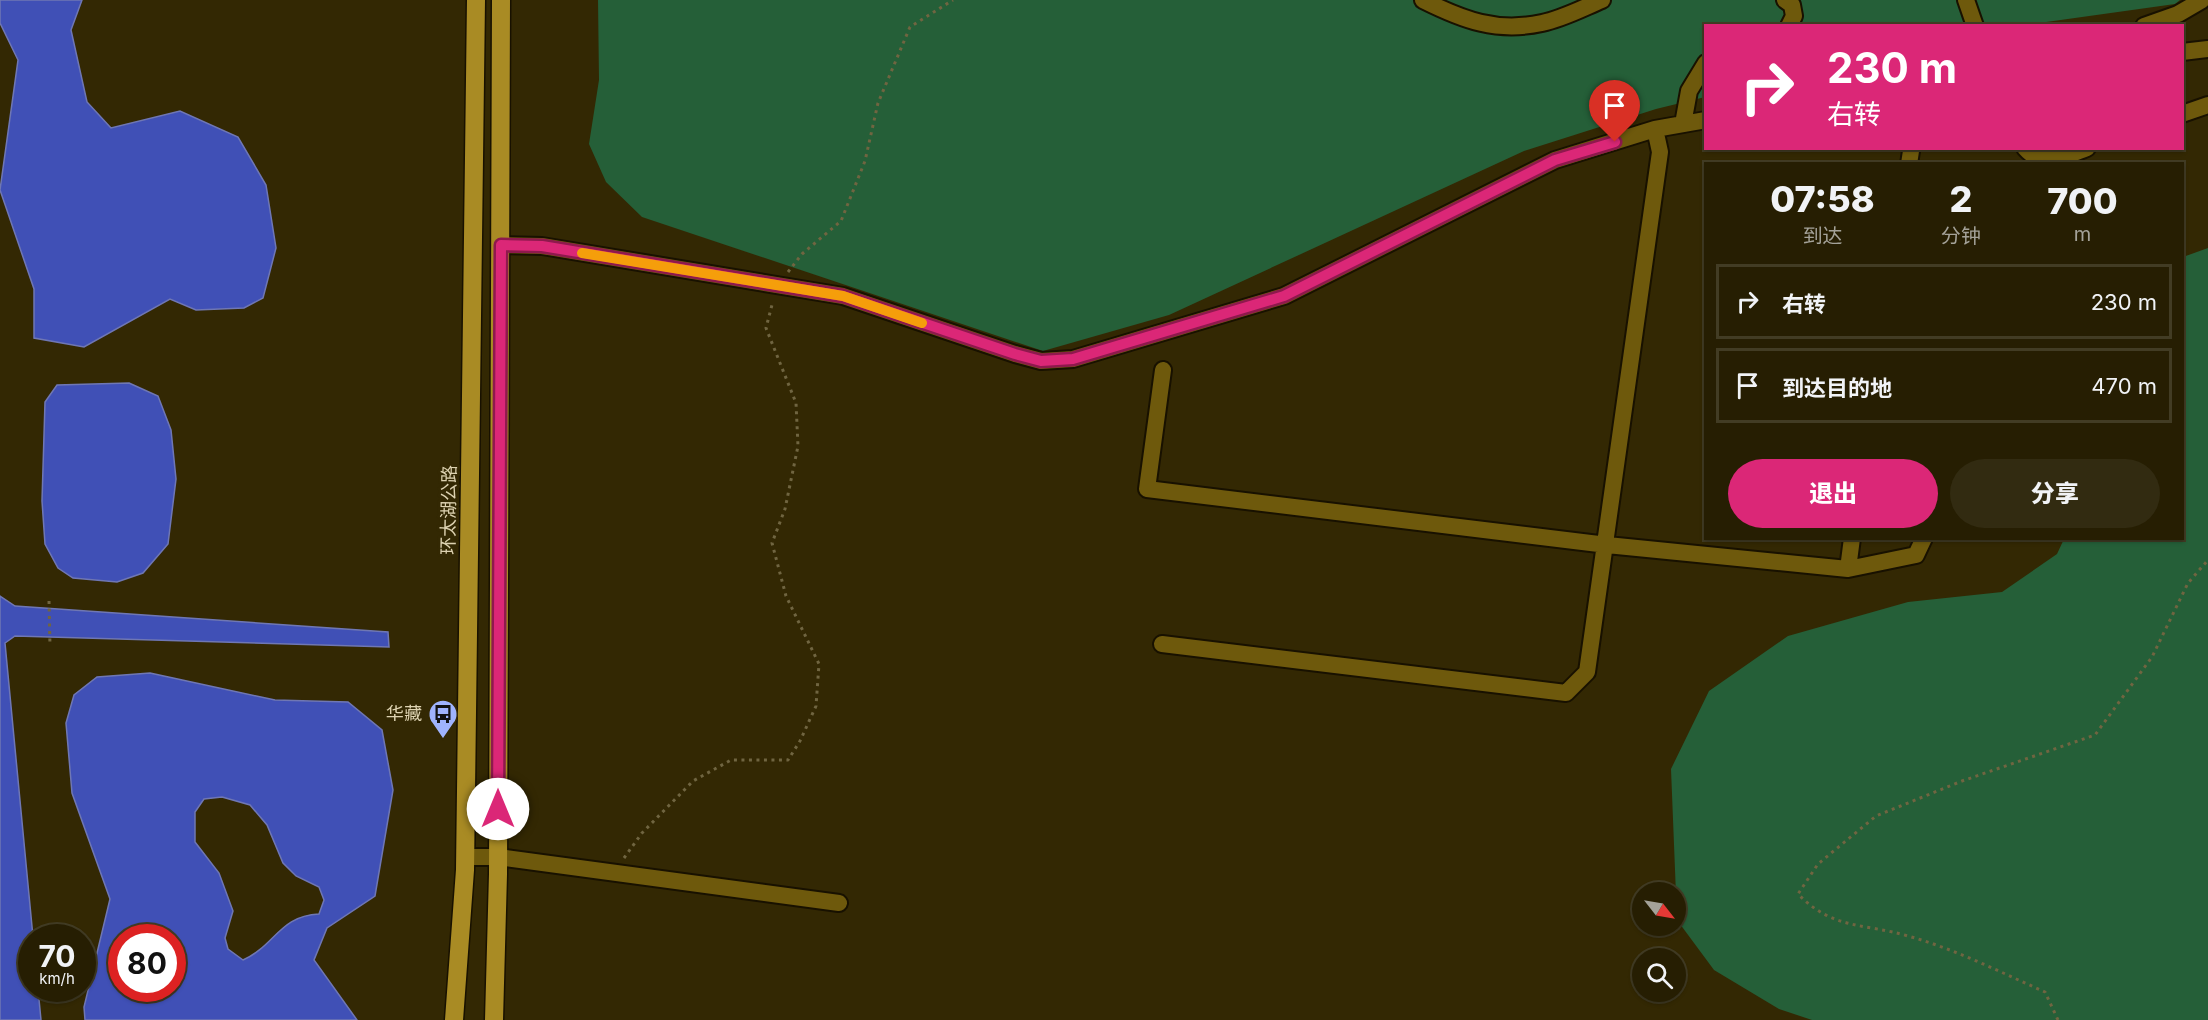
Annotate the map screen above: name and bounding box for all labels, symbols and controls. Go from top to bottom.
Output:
text: 230 m [1827,42,1957,93]
icon: right [1728,48,1806,126]
pin [1589,80,1640,142]
icon: arrive [1598,89,1631,122]
text: 右转 [1827,98,1881,131]
text: 07:58 [1770,177,1875,221]
text: 2 [1949,177,1972,221]
text: 700 [2047,179,2118,223]
text: m [2074,222,2091,246]
text: 到达 [1802,224,1842,248]
text: 分钟 [1941,224,1981,248]
icon: right [1731,285,1764,318]
text: 230 m [2091,289,2157,315]
text: 右转 [1782,291,1826,317]
icon: arrive [1731,369,1764,402]
text: 470 m [2091,373,2157,399]
text: 到达目的地 [1782,375,1892,401]
button: 退出 [1728,459,1938,528]
button: 分享 [1950,459,2160,528]
street label: 环太湖公路 [437,465,460,555]
bus stop icon: 华藏 [427,698,459,740]
place label: 华藏 [386,703,422,724]
position arrow [466,777,530,841]
north arrow [1632,882,1686,936]
map controls [1632,882,1686,1002]
speed limit sign: 80 [108,924,186,1002]
text: 70 [38,938,76,974]
button: search [1632,948,1686,1002]
text: km/h [39,969,75,988]

